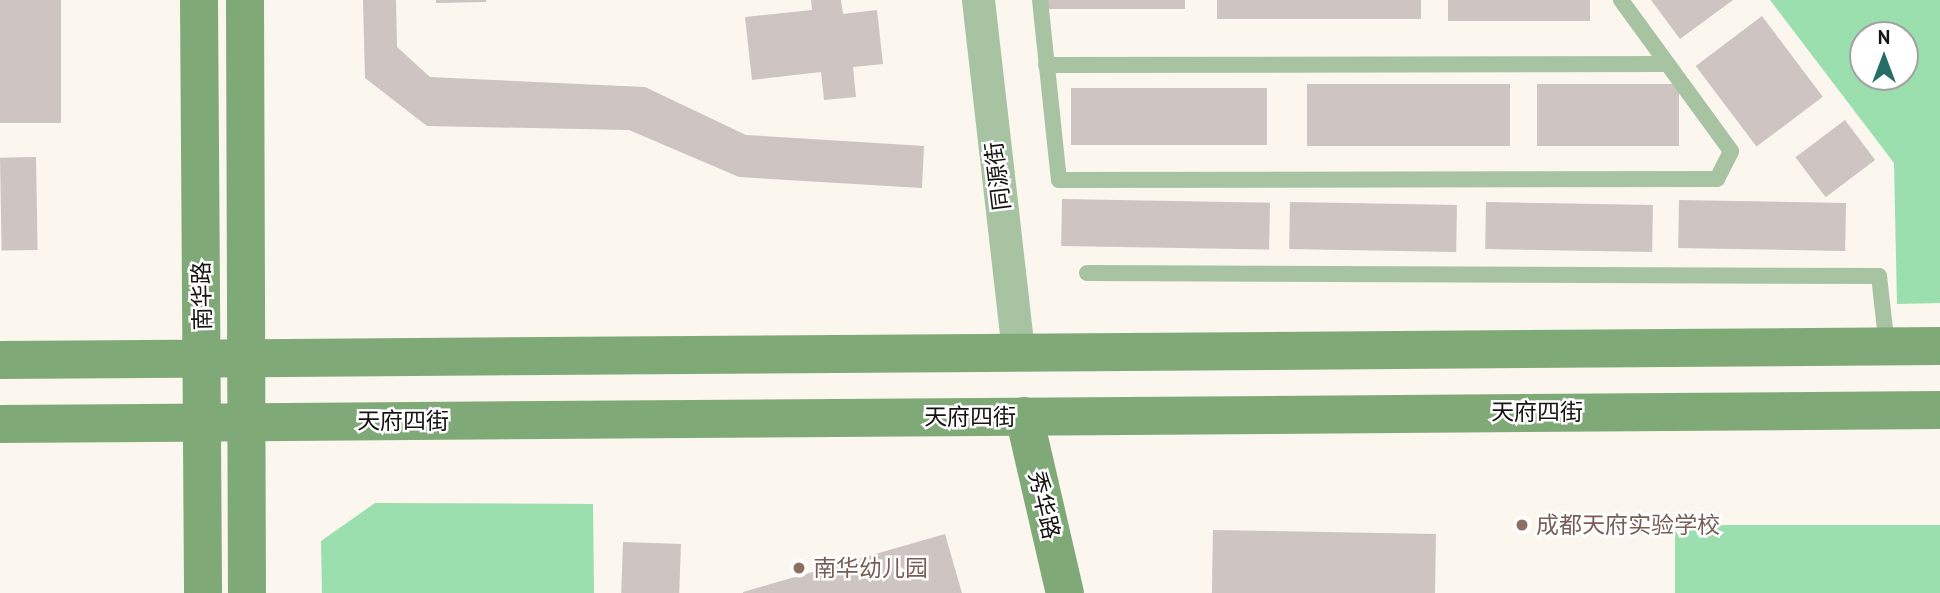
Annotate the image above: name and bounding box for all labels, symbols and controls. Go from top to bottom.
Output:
north arrow [1849,21,1919,91]
text: N [1878,25,1890,49]
street label: 同源街 [980,140,1016,212]
street label: 南华路 [188,261,216,331]
street label: 天府四街 [1491,398,1583,426]
street label: 天府四街 [924,403,1016,431]
street label: 天府四街 [357,407,449,435]
street label: 秀华路 [1023,468,1065,542]
place label: 成都天府实验学校 [1536,511,1720,539]
marker: 成都天府实验学校 [1514,517,1530,533]
place label: 南华幼儿园 [813,554,928,582]
marker: 南华幼儿园 [791,560,807,576]

